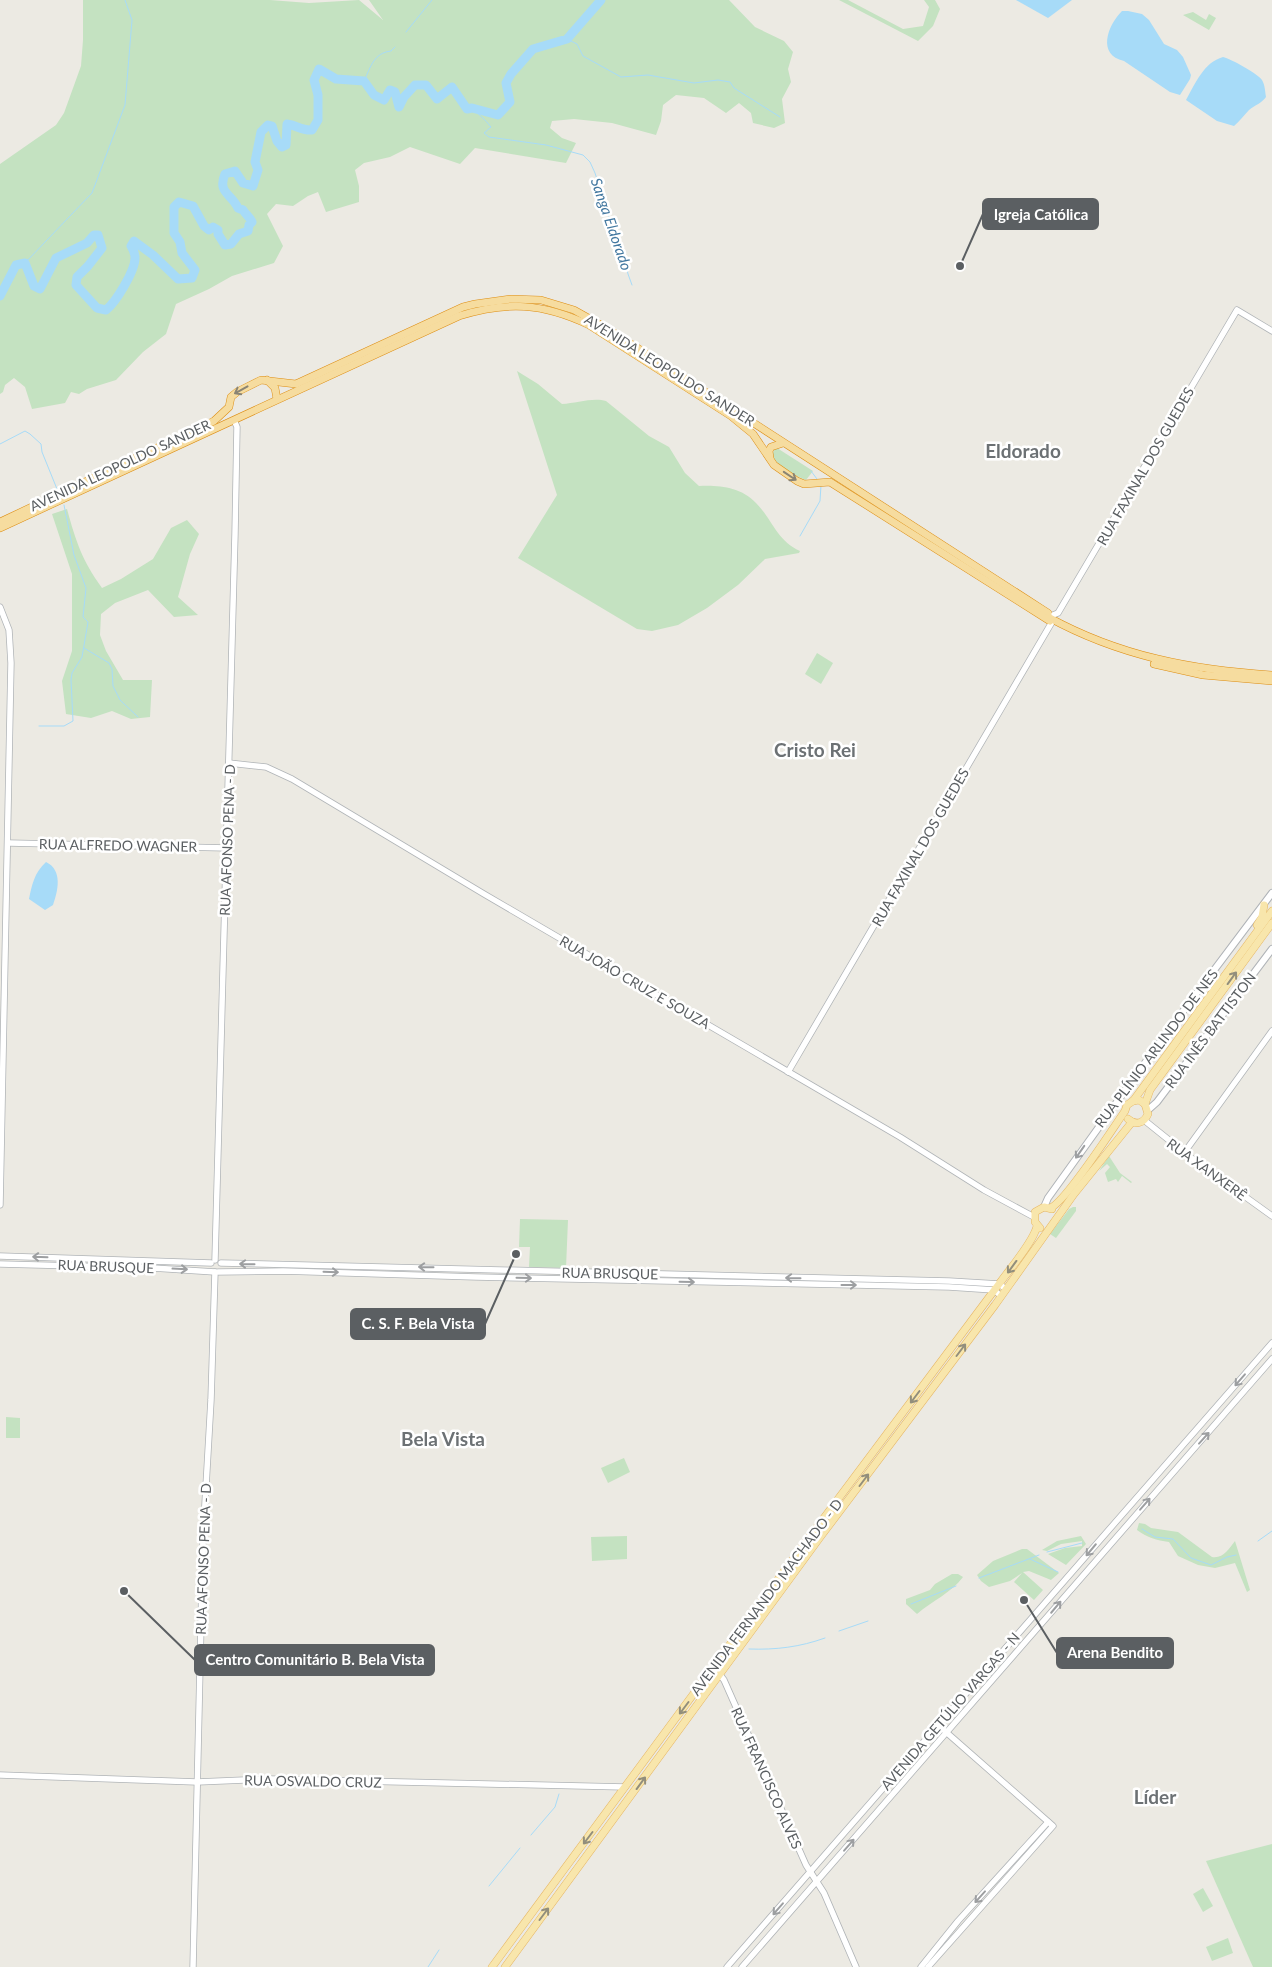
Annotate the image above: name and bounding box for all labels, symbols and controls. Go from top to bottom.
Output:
water label: Sanga Eldorado [588,175,636,273]
callout: Igreja Católica [983,199,1098,229]
text: Igreja Católica [994,205,1088,223]
street label: AVENIDA LEOPOLDO SANDER [582,310,758,430]
street label: RUA FAXINAL DOS GUEDES [1093,384,1197,548]
one-way arrow [234,385,249,395]
street label: AVENIDA LEOPOLDO SANDER [27,415,213,514]
district label: Eldorado [985,439,1061,462]
one-way arrow [782,471,796,481]
district label: Cristo Rei [774,738,856,761]
street label: RUA AFONSO PENA - D [216,764,238,916]
street label: RUA FAXINAL DOS GUEDES [868,765,972,929]
street label: RUA ALFREDO WAGNER [39,835,198,855]
street label: RUA JOÃO CRUZ E SOUZA [557,932,714,1032]
street label: RUA PLÍNIO ARLINDO DE NES [1091,965,1221,1131]
street label: RUA INÊS BATTISTON [1161,969,1259,1091]
one-way arrow [1227,971,1237,985]
street label: RUA XANXERÊ [1164,1134,1250,1204]
one-way arrow [1075,1145,1085,1159]
one-way arrow [32,1252,48,1262]
street label: RUA BRUSQUE [57,1256,155,1276]
one-way arrow [239,1259,255,1269]
one-way arrow [1007,1260,1017,1274]
one-way arrow [419,1263,435,1272]
one-way arrow [172,1264,188,1273]
street label: RUA BRUSQUE [562,1264,658,1282]
one-way arrow [323,1268,339,1277]
one-way arrow [785,1273,801,1282]
one-way arrow [516,1274,532,1283]
one-way arrow [678,1277,694,1287]
one-way arrow [841,1281,857,1290]
callout: C. S. F. Bela Vista [351,1309,485,1339]
text: C. S. F. Bela Vista [361,1314,475,1332]
one-way arrow [956,1343,966,1357]
one-way arrow [1234,1373,1246,1386]
one-way arrow [910,1390,920,1404]
district label: Bela Vista [401,1427,485,1450]
one-way arrow [1198,1431,1210,1444]
one-way arrow [859,1473,869,1487]
street label: RUA AFONSO PENA - D [192,1483,214,1635]
street label: AVENIDA FERNANDO MACHADO - D [687,1495,845,1699]
one-way arrow [1140,1498,1151,1511]
one-way arrow [1085,1543,1096,1556]
one-way arrow [1050,1601,1061,1614]
street label: AVENIDA GETÚLIO VARGAS - N [877,1629,1023,1793]
callout: Arena Bendito [1057,1638,1173,1668]
text: Arena Bendito [1066,1643,1163,1661]
callout: Centro Comunitário B. Bela Vista [195,1645,434,1675]
text: Centro Comunitário B. Bela Vista [205,1650,425,1668]
one-way arrow [679,1701,690,1714]
street label: RUA FRANCISCO ALVES [728,1705,806,1851]
street label: RUA OSVALDO CRUZ [244,1771,382,1791]
one-way arrow [635,1777,646,1790]
district label: Líder [1134,1785,1177,1808]
one-way arrow [582,1831,593,1844]
one-way arrow [843,1838,855,1851]
one-way arrow [974,1890,986,1903]
one-way arrow [773,1902,784,1915]
one-way arrow [539,1907,549,1921]

